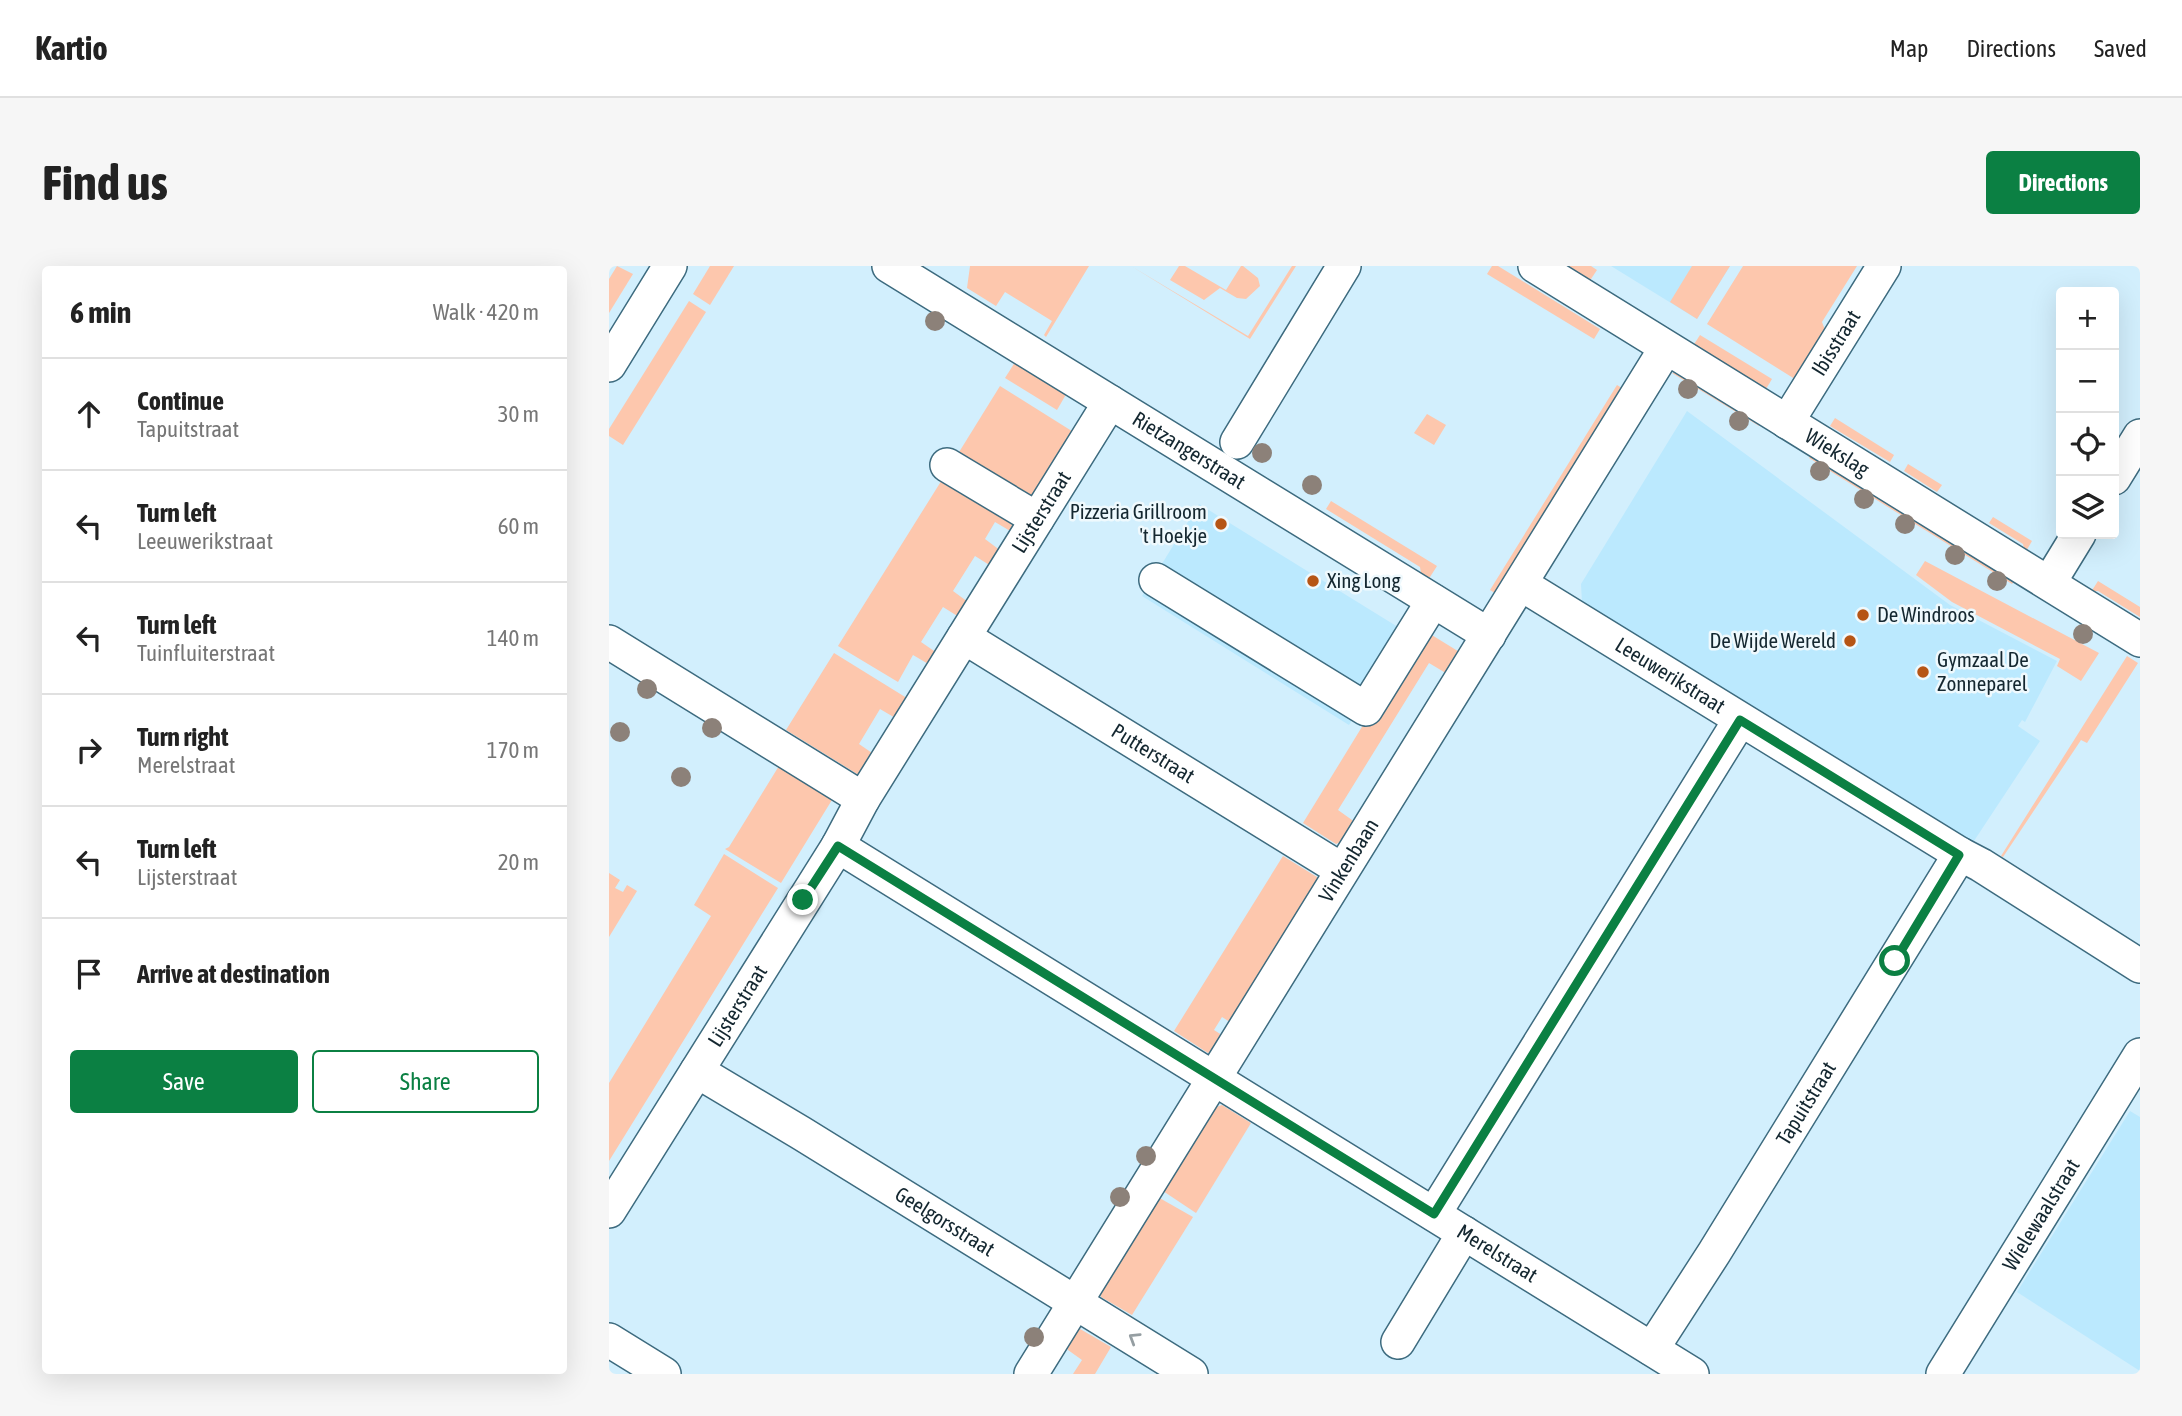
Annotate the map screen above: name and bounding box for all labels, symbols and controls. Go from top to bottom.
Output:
text: Kartio [35,29,108,67]
text: Map [1890,35,1928,62]
text: Directions [1966,35,2056,62]
text: Saved [2094,35,2147,62]
button: Directions [1986,151,2140,214]
text: Find us [42,154,168,210]
map controls [2056,287,2119,539]
button: + [2056,287,2119,350]
text: 6 min [70,295,131,329]
text: Walk · 420 m [433,299,539,325]
street label: Ibisstraat [1806,305,1865,380]
button: − [2056,350,2119,413]
text: Continue [137,386,224,416]
icon: ahead [70,395,108,433]
text: 30 m [498,401,539,427]
street label: Rietzangerstraat [1129,406,1250,493]
button: locate [2056,413,2119,476]
text: Tapuitstraat [137,416,239,442]
street label: Wiekslag [1801,423,1874,481]
street label: Lijsterstraat [1006,466,1075,557]
button: layers [2056,476,2119,539]
text: Turn left [137,498,217,528]
place label: Pizzeria Grillroom 't Hoekje [1070,499,1207,547]
icon: left [70,507,108,545]
text: 60 m [498,513,539,539]
marker: Pizzeria Grillroom 't Hoekje [1213,516,1229,532]
text: Leeuwerikstraat [137,528,273,554]
place label: Xing Long [1327,568,1401,592]
marker: Xing Long [1305,573,1321,589]
place label: De Windroos [1877,602,1975,626]
marker: De Windroos [1855,607,1871,623]
text: Turn left [137,610,217,640]
icon: left [70,619,108,657]
text: 140 m [487,625,539,651]
place label: De Wijde Wereld [1709,628,1836,652]
street label: Leeuwerikstraat [1611,632,1730,718]
marker: De Wijde Wereld [1842,633,1858,649]
text: Tuinfluiterstraat [137,640,275,666]
place label: Gymzaal De Zonneparel [1937,647,2029,695]
marker: Gymzaal De Zonneparel [1915,664,1931,680]
street label: Putterstraat [1108,718,1199,787]
text: Turn right [137,722,228,752]
icon: right [70,731,108,769]
text: 170 m [487,737,539,763]
text: Merelstraat [137,752,235,778]
street label: Vinkenbaan [1313,814,1383,906]
text: Turn left [137,834,217,864]
icon: left [70,843,108,881]
text: 20 m [498,849,539,875]
text: Lijsterstraat [137,864,237,890]
route end [787,884,818,915]
route start [1879,945,1910,976]
icon: arrive [70,955,108,993]
text: Arrive at destination [137,959,330,989]
street label: Lijsterstraat [702,960,771,1051]
button: Save [70,1050,298,1113]
button: Share [312,1050,539,1113]
street label: Tapuitstraat [1771,1057,1840,1149]
street label: Wielewaalstraat [1997,1154,2084,1275]
street label: Geelgorsstraat [891,1181,999,1261]
street label: Merelstraat [1453,1219,1542,1287]
one-way arrow [1128,1333,1141,1346]

